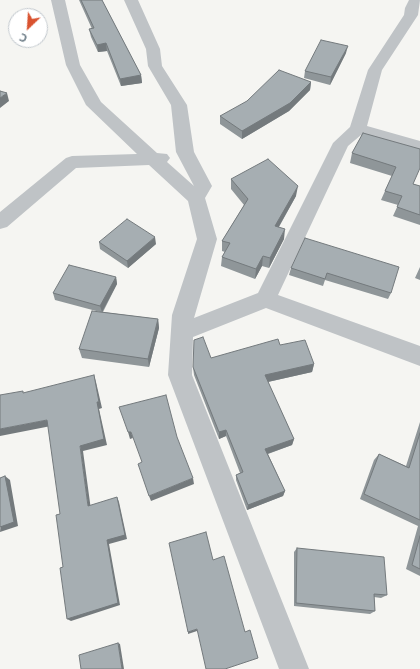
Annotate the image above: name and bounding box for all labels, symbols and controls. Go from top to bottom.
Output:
north arrow [8,8,48,48]
text: С [18,31,29,45]

